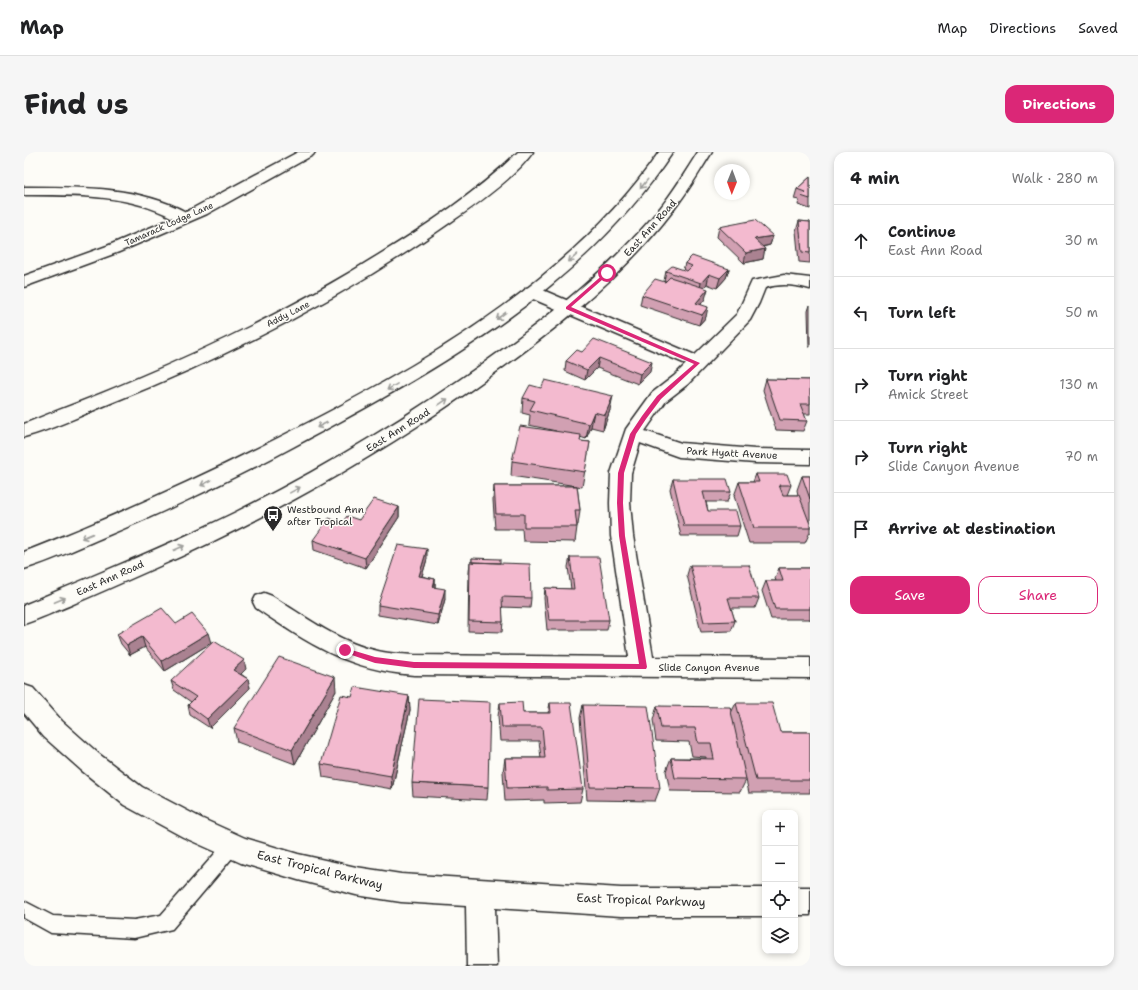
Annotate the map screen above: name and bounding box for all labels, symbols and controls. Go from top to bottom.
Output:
text: Map [20,15,64,40]
text: Map [938,19,968,37]
text: Directions [990,19,1056,37]
text: Saved [1078,19,1118,37]
text: Find us [24,85,129,123]
button: Directions [1005,85,1114,123]
north arrow [714,164,750,200]
text: 4 min [850,167,900,189]
text: Walk · 280 m [1012,170,1098,187]
one-way arrow [639,178,648,189]
street label: East Ann Road [621,196,680,259]
street label: Tamarack Lodge Lane [123,199,215,249]
text: Continue [888,222,956,242]
icon: ahead [850,230,872,252]
text: 30 m [1064,232,1098,249]
text: East Ann Road [888,242,983,259]
one-way arrow [567,253,578,262]
route start [598,264,616,282]
street label: Addy Lane [264,298,312,330]
icon: left [850,302,872,324]
text: Turn left [888,303,956,323]
text: 50 m [1065,304,1098,321]
one-way arrow [496,312,507,320]
text: Turn right [888,366,968,386]
icon: right [850,374,872,396]
text: 130 m [1060,376,1098,393]
one-way arrow [387,383,398,391]
text: Amick Street [888,386,968,403]
one-way arrow [437,398,448,406]
street label: East Ann Road [364,405,433,455]
one-way arrow [316,422,328,429]
text: Turn right [888,438,968,458]
street label: Park Hyatt Avenue [686,444,778,462]
icon: right [850,446,872,468]
text: 70 m [1064,448,1098,465]
text: Slide Canyon Avenue [888,458,1020,475]
one-way arrow [200,480,212,487]
one-way arrow [289,485,301,493]
place label: Westbound Ann after Tropical [287,503,364,528]
bus stop icon: Westbound Ann after Tropical [262,504,284,532]
icon: arrive [850,518,872,540]
text: Arrive at destination [888,519,1056,539]
one-way arrow [81,532,93,540]
one-way arrow [173,543,185,551]
street label: East Ann Road [74,557,146,599]
button: Save [850,576,970,614]
button: Share [978,576,1098,614]
one-way arrow [53,595,65,603]
route end [336,641,354,659]
street label: Slide Canyon Avenue [658,661,760,674]
map controls [762,810,798,954]
button: + [762,810,798,846]
button: − [762,846,798,882]
street label: East Tropical Parkway [255,847,385,893]
button: locate [762,882,798,918]
street label: East Tropical Parkway [576,890,706,910]
button: layers [762,918,798,954]

